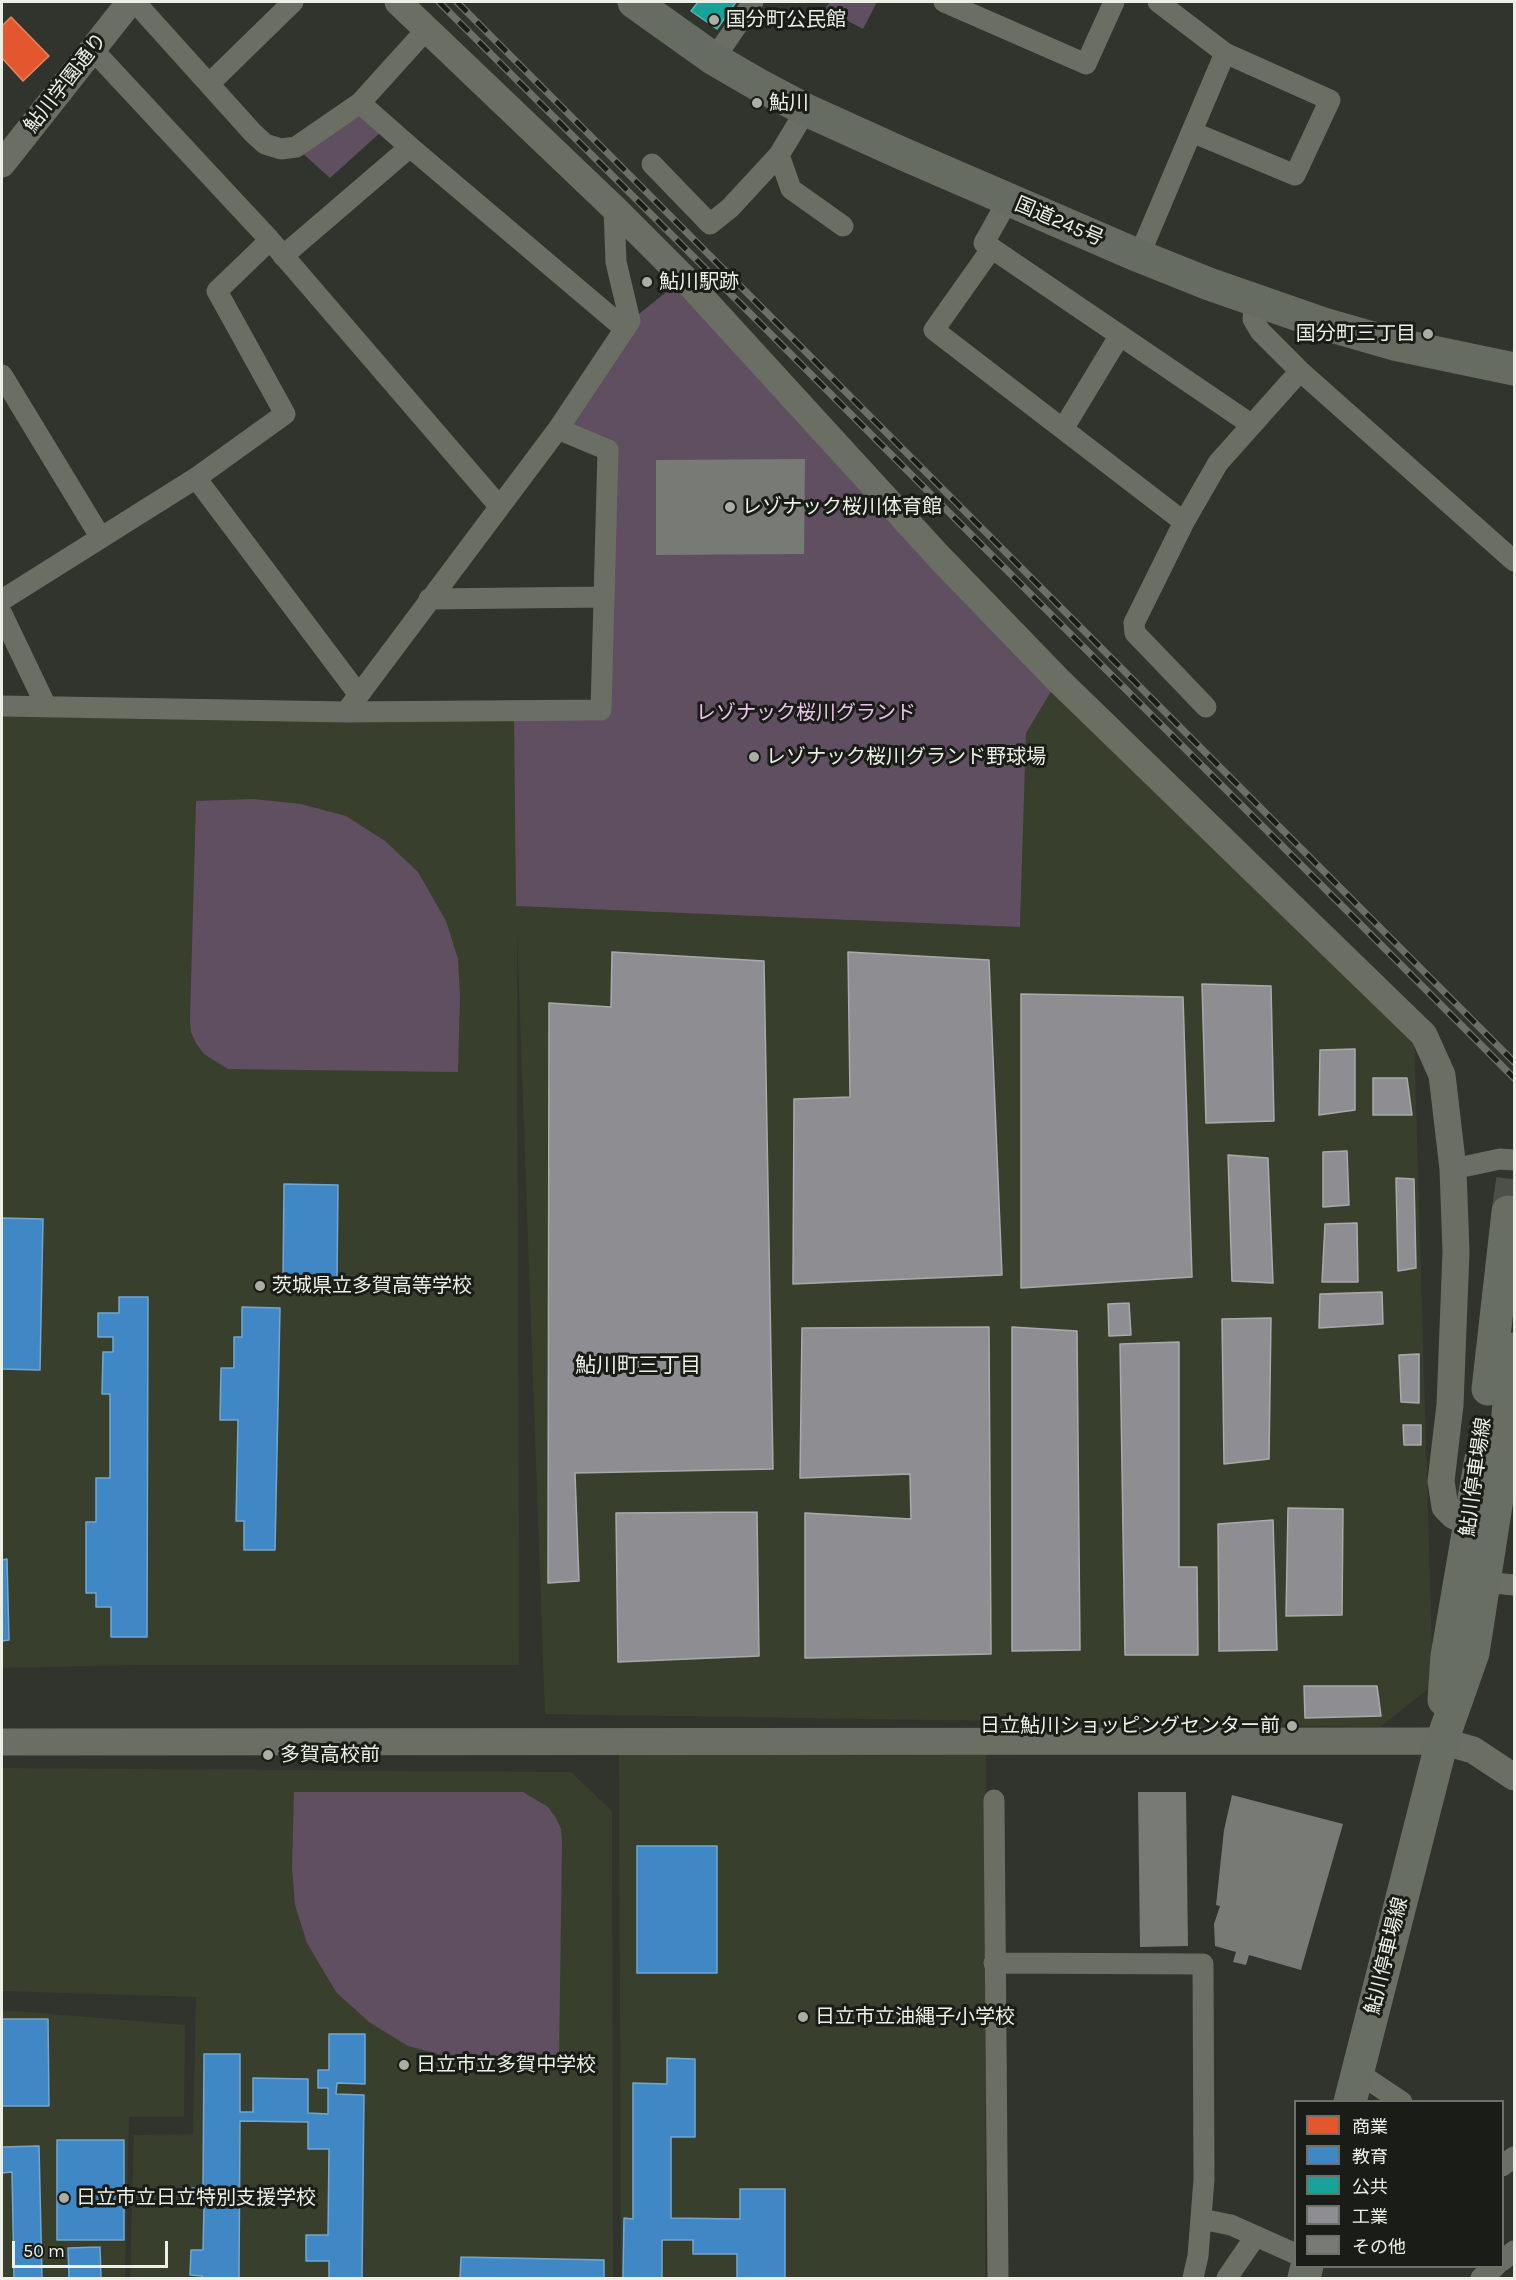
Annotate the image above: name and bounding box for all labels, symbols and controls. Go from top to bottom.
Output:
place label: 国分町公民館 [726,8,846,32]
marker: 国分町公民館 [707,13,721,27]
street label: 鮎川学園通り [20,28,112,138]
place label: 鮎川 [769,91,809,115]
marker: 鮎川 [750,96,764,110]
street label: 国道245号 [1011,193,1107,251]
place label: 鮎川駅跡 [659,270,739,294]
marker: 鮎川駅跡 [640,275,654,289]
place label: 国分町三丁目 [1296,322,1416,346]
marker: 国分町三丁目 [1421,327,1435,341]
place label: レゾナック桜川体育館 [742,495,942,519]
marker: レゾナック桜川体育館 [723,500,737,514]
park label: レゾナック桜川グランド [696,701,916,725]
place label: レゾナック桜川グランド野球場 [766,745,1046,769]
marker: レゾナック桜川グランド野球場 [747,750,761,764]
place label: 茨城県立多賀高等学校 [272,1274,472,1298]
marker: 茨城県立多賀高等学校 [253,1279,267,1293]
district label: 鮎川町三丁目 [575,1353,701,1379]
street label: 鮎川停車場線 [1456,1416,1496,1538]
place label: 日立鮎川ショッピングセンター前 [980,1714,1280,1738]
marker: 日立鮎川ショッピングセンター前 [1285,1719,1299,1733]
place label: 多賀高校前 [280,1743,380,1767]
marker: 多賀高校前 [261,1748,275,1762]
street label: 鮎川停車場線 [1361,1895,1413,2017]
place label: 日立市立油縄子小学校 [815,2005,1015,2029]
marker: 日立市立油縄子小学校 [796,2010,810,2024]
place label: 日立市立多賀中学校 [416,2053,596,2077]
marker: 日立市立多賀中学校 [397,2058,411,2072]
legend [1294,2100,1504,2268]
text: 商業 [1352,2116,1388,2138]
text: 教育 [1352,2146,1388,2168]
text: 公共 [1352,2176,1388,2198]
place label: 日立市立日立特別支援学校 [76,2186,316,2210]
marker: 日立市立日立特別支援学校 [57,2191,71,2205]
text: 工業 [1352,2206,1388,2228]
scale bar [15,2229,171,2267]
text: その他 [1352,2236,1406,2258]
text: 50 m [23,2240,65,2262]

